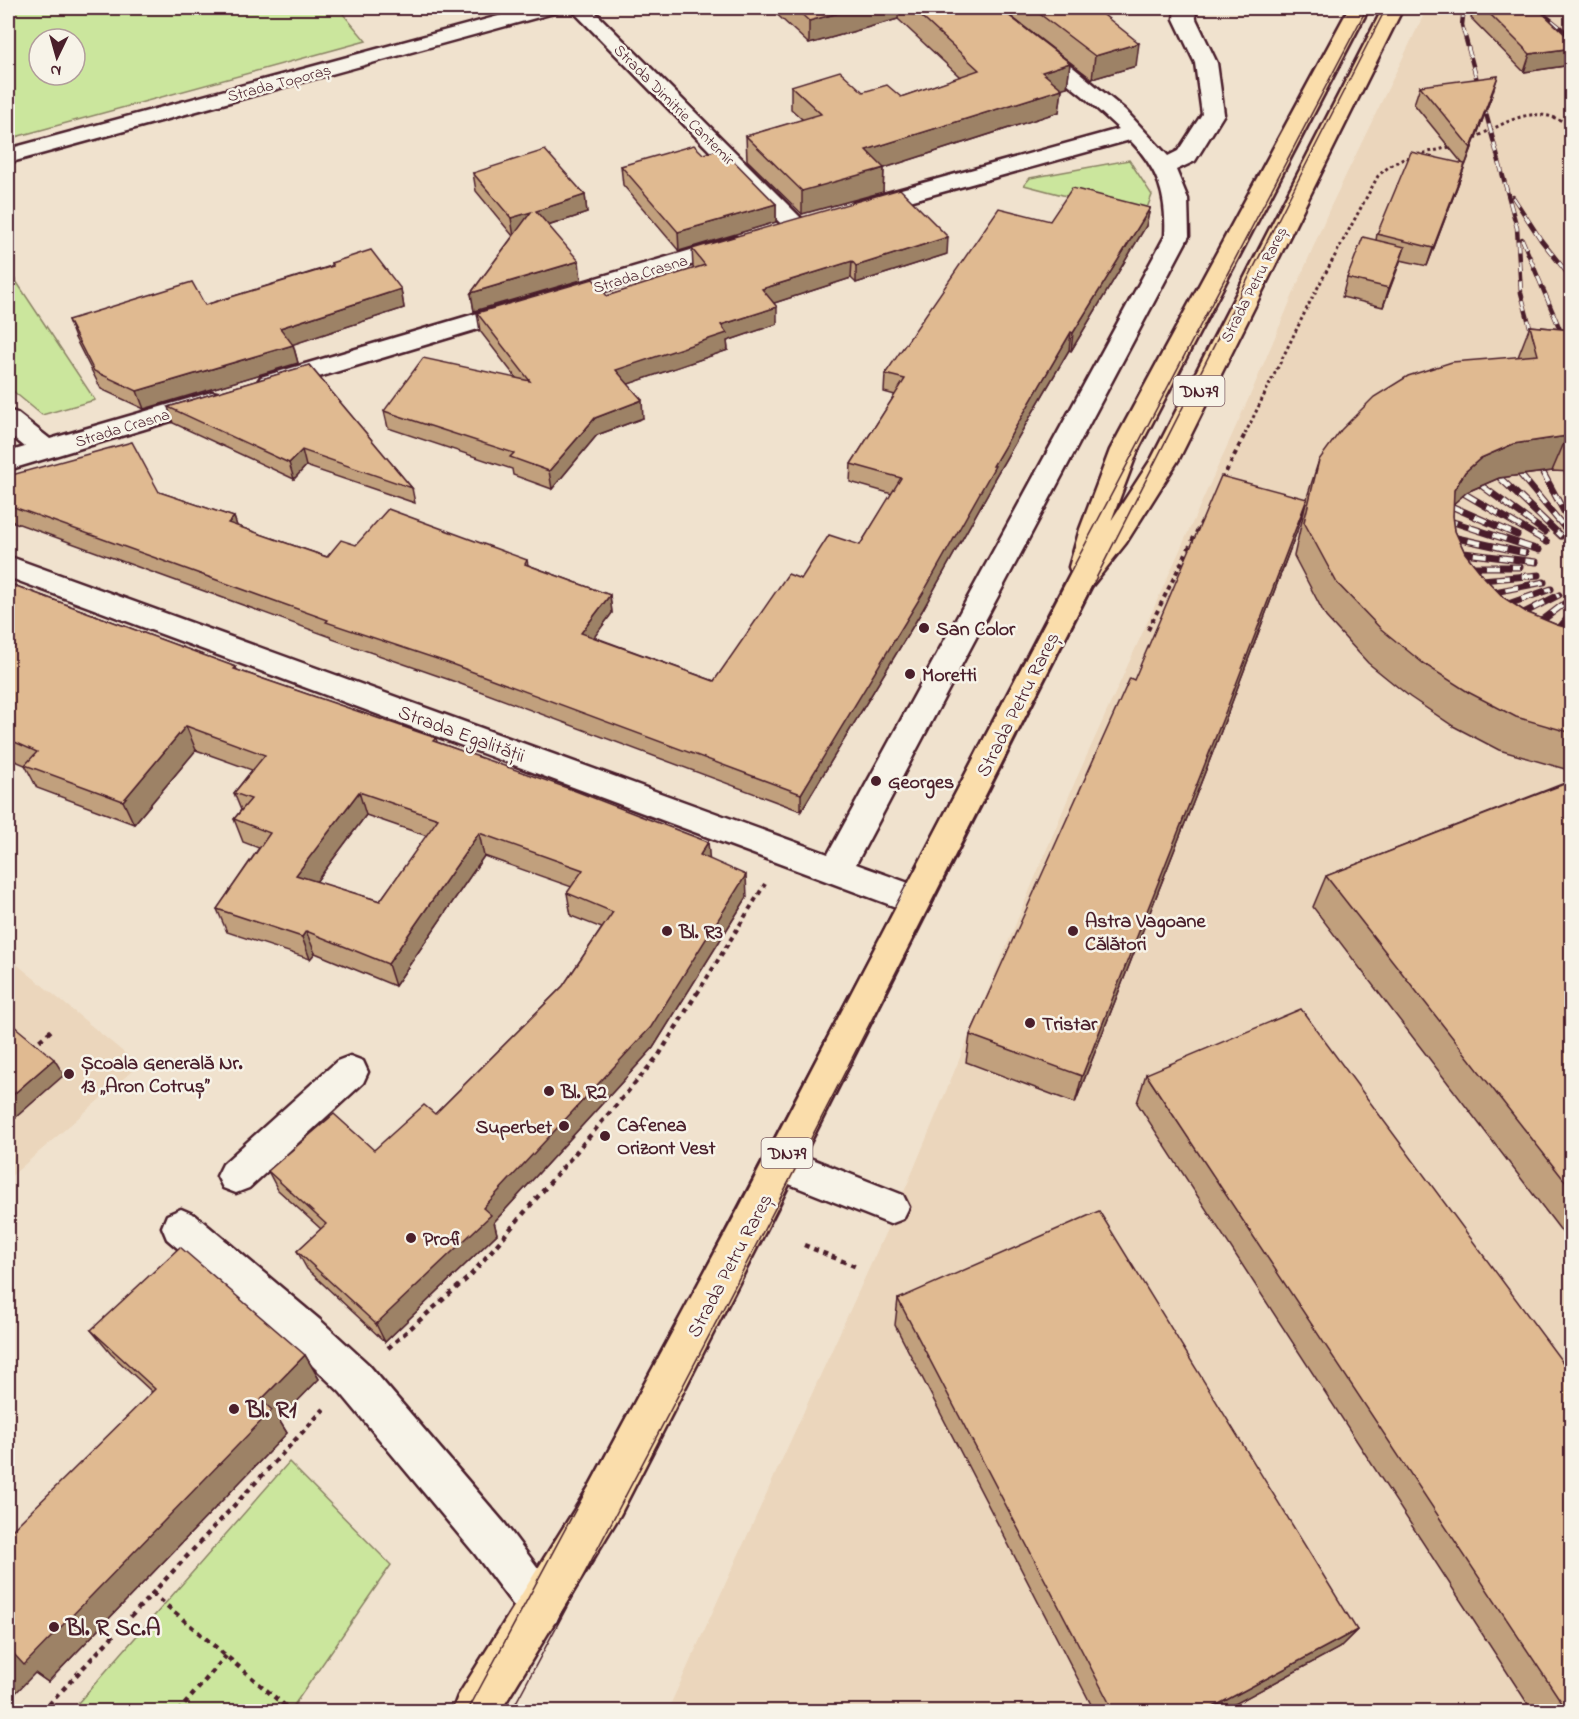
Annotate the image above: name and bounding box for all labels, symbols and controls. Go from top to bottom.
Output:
north arrow [27,27,87,87]
street label: Strada Dimitrie Cantemir [607,39,740,172]
text: N [49,58,62,82]
street label: Strada Toporaș [225,59,334,109]
street label: Strada Petru Rareș [1215,223,1294,347]
street label: Strada Crasna [590,249,691,301]
road number: DN79 [1174,376,1224,406]
street label: Strada Crasna [72,403,173,455]
place label: San Color [936,616,1016,645]
marker: San Color [917,621,931,635]
street label: Strada Petru Rareș [970,628,1068,783]
place label: Moretti [922,662,977,691]
marker: Moretti [903,667,917,681]
street label: Strada Egalității [393,699,529,773]
place label: Georges [888,769,954,799]
marker: Georges [869,774,883,788]
place label: Astra Vagoane Călători [1085,908,1206,960]
place label: Bl. R3 [678,919,723,948]
marker: Bl. R3 [660,924,674,938]
marker: Astra Vagoane Călători [1066,924,1080,938]
place label: Tristar [1042,1011,1098,1040]
marker: Tristar [1023,1016,1037,1030]
place label: Școala Generală Nr. 13 „Aron Cotruș” [81,1050,243,1102]
marker: Școala Generală Nr. 13 „Aron Cotruș” [62,1067,76,1081]
place label: Bl. R2 [560,1079,607,1108]
marker: Bl. R2 [542,1084,556,1098]
place label: Cafenea Orizont Vest [617,1112,716,1164]
place label: Superbet [476,1114,552,1143]
marker: Superbet [557,1119,571,1133]
marker: Cafenea Orizont Vest [598,1129,612,1143]
road number: DN79 [762,1138,812,1168]
street label: Strada Petru Rareș [681,1189,781,1343]
place label: Profi [423,1226,463,1255]
marker: Profi [404,1231,418,1245]
place label: Bl. R1 [245,1394,297,1429]
marker: Bl. R1 [227,1402,241,1416]
place label: Bl. R Sc.A [65,1612,161,1647]
marker: Bl. R Sc.A [47,1620,61,1634]

